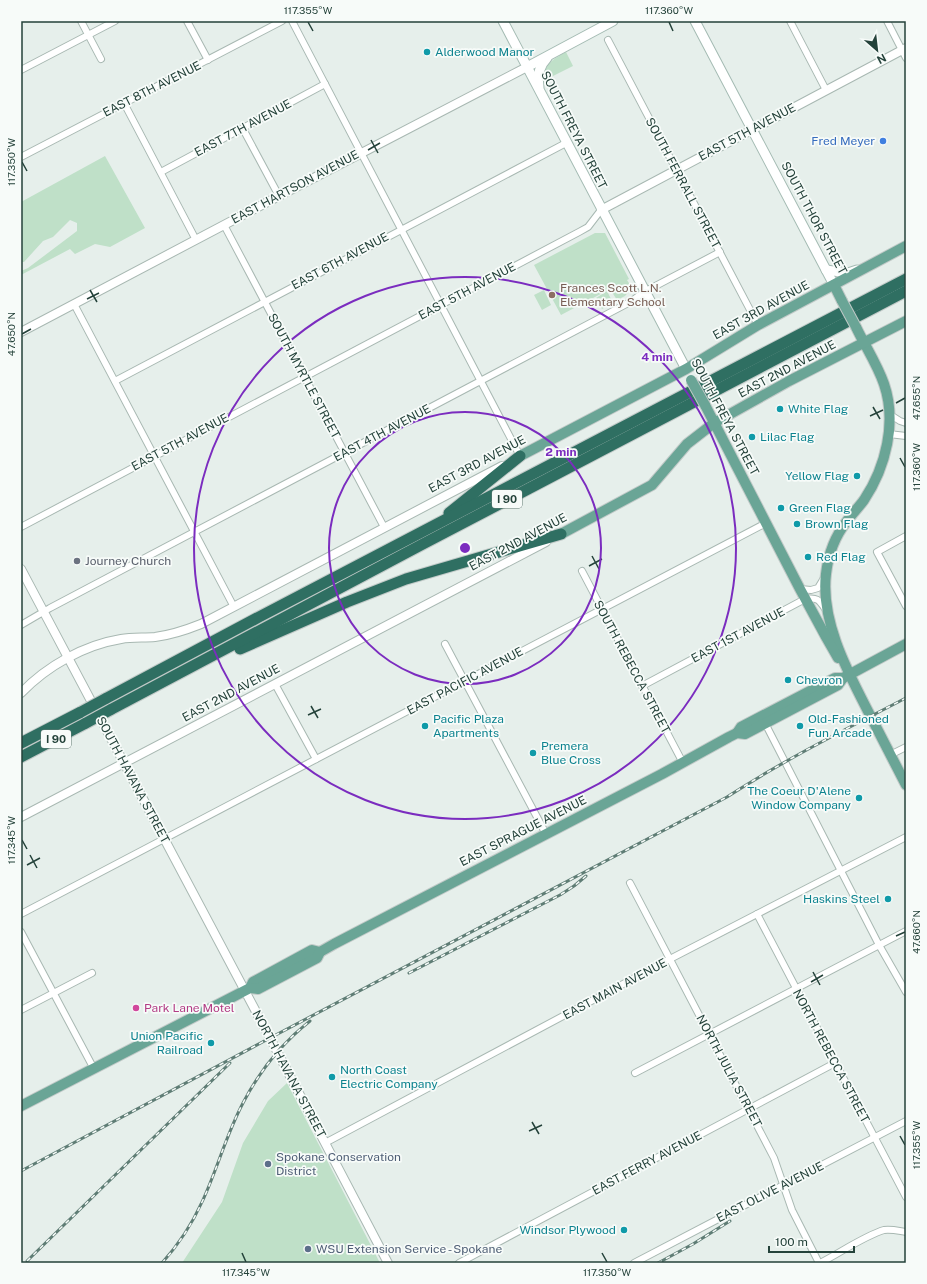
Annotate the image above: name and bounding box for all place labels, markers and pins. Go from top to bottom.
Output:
place label: Alderwood Manor [435,45,534,59]
marker: Alderwood Manor [422,47,432,57]
place label: Fred Meyer [811,134,875,148]
marker: Fred Meyer [878,136,888,146]
place label: Frances Scott L.N. Elementary School [560,281,666,309]
marker: Frances Scott L.N. Elementary School [547,290,557,300]
place label: White Flag [788,402,848,416]
marker: White Flag [775,404,785,414]
place label: Lilac Flag [760,430,814,444]
marker: Lilac Flag [747,432,757,442]
place label: Yellow Flag [785,469,849,483]
marker: Yellow Flag [852,471,862,481]
place label: Green Flag [789,501,851,515]
marker: Green Flag [776,503,786,513]
place label: Brown Flag [805,517,868,531]
marker: Brown Flag [792,519,802,529]
centre of rings [458,541,472,555]
place label: Red Flag [816,550,866,564]
marker: Red Flag [803,552,813,562]
place label: Journey Church [85,554,171,568]
marker: Journey Church [72,556,82,566]
place label: Chevron [796,673,842,687]
marker: Chevron [783,675,793,685]
place label: Pacific Plaza Apartments [433,712,504,740]
place label: Old-Fashioned Fun Arcade [808,712,889,740]
marker: Pacific Plaza Apartments [420,721,430,731]
marker: Old-Fashioned Fun Arcade [795,721,805,731]
place label: Premera Blue Cross [541,739,601,767]
marker: Premera Blue Cross [528,748,538,758]
place label: The Coeur D'Alene Window Company [747,784,852,812]
marker: The Coeur D'Alene Window Company [854,793,864,803]
place label: Haskins Steel [803,892,880,906]
marker: Haskins Steel [883,894,893,904]
place label: Park Lane Motel [144,1001,235,1015]
marker: Park Lane Motel [131,1003,141,1013]
place label: Union Pacific Railroad [130,1029,203,1057]
marker: Union Pacific Railroad [206,1038,216,1048]
place label: North Coast Electric Company [340,1063,438,1091]
marker: North Coast Electric Company [327,1072,337,1082]
place label: Spokane Conservation District [276,1150,401,1178]
marker: Spokane Conservation District [263,1159,273,1169]
place label: Windsor Plywood [519,1223,616,1237]
marker: Windsor Plywood [619,1225,629,1235]
place label: WSU Extension Service - Spokane [316,1242,502,1256]
marker: WSU Extension Service - Spokane [303,1244,313,1254]

